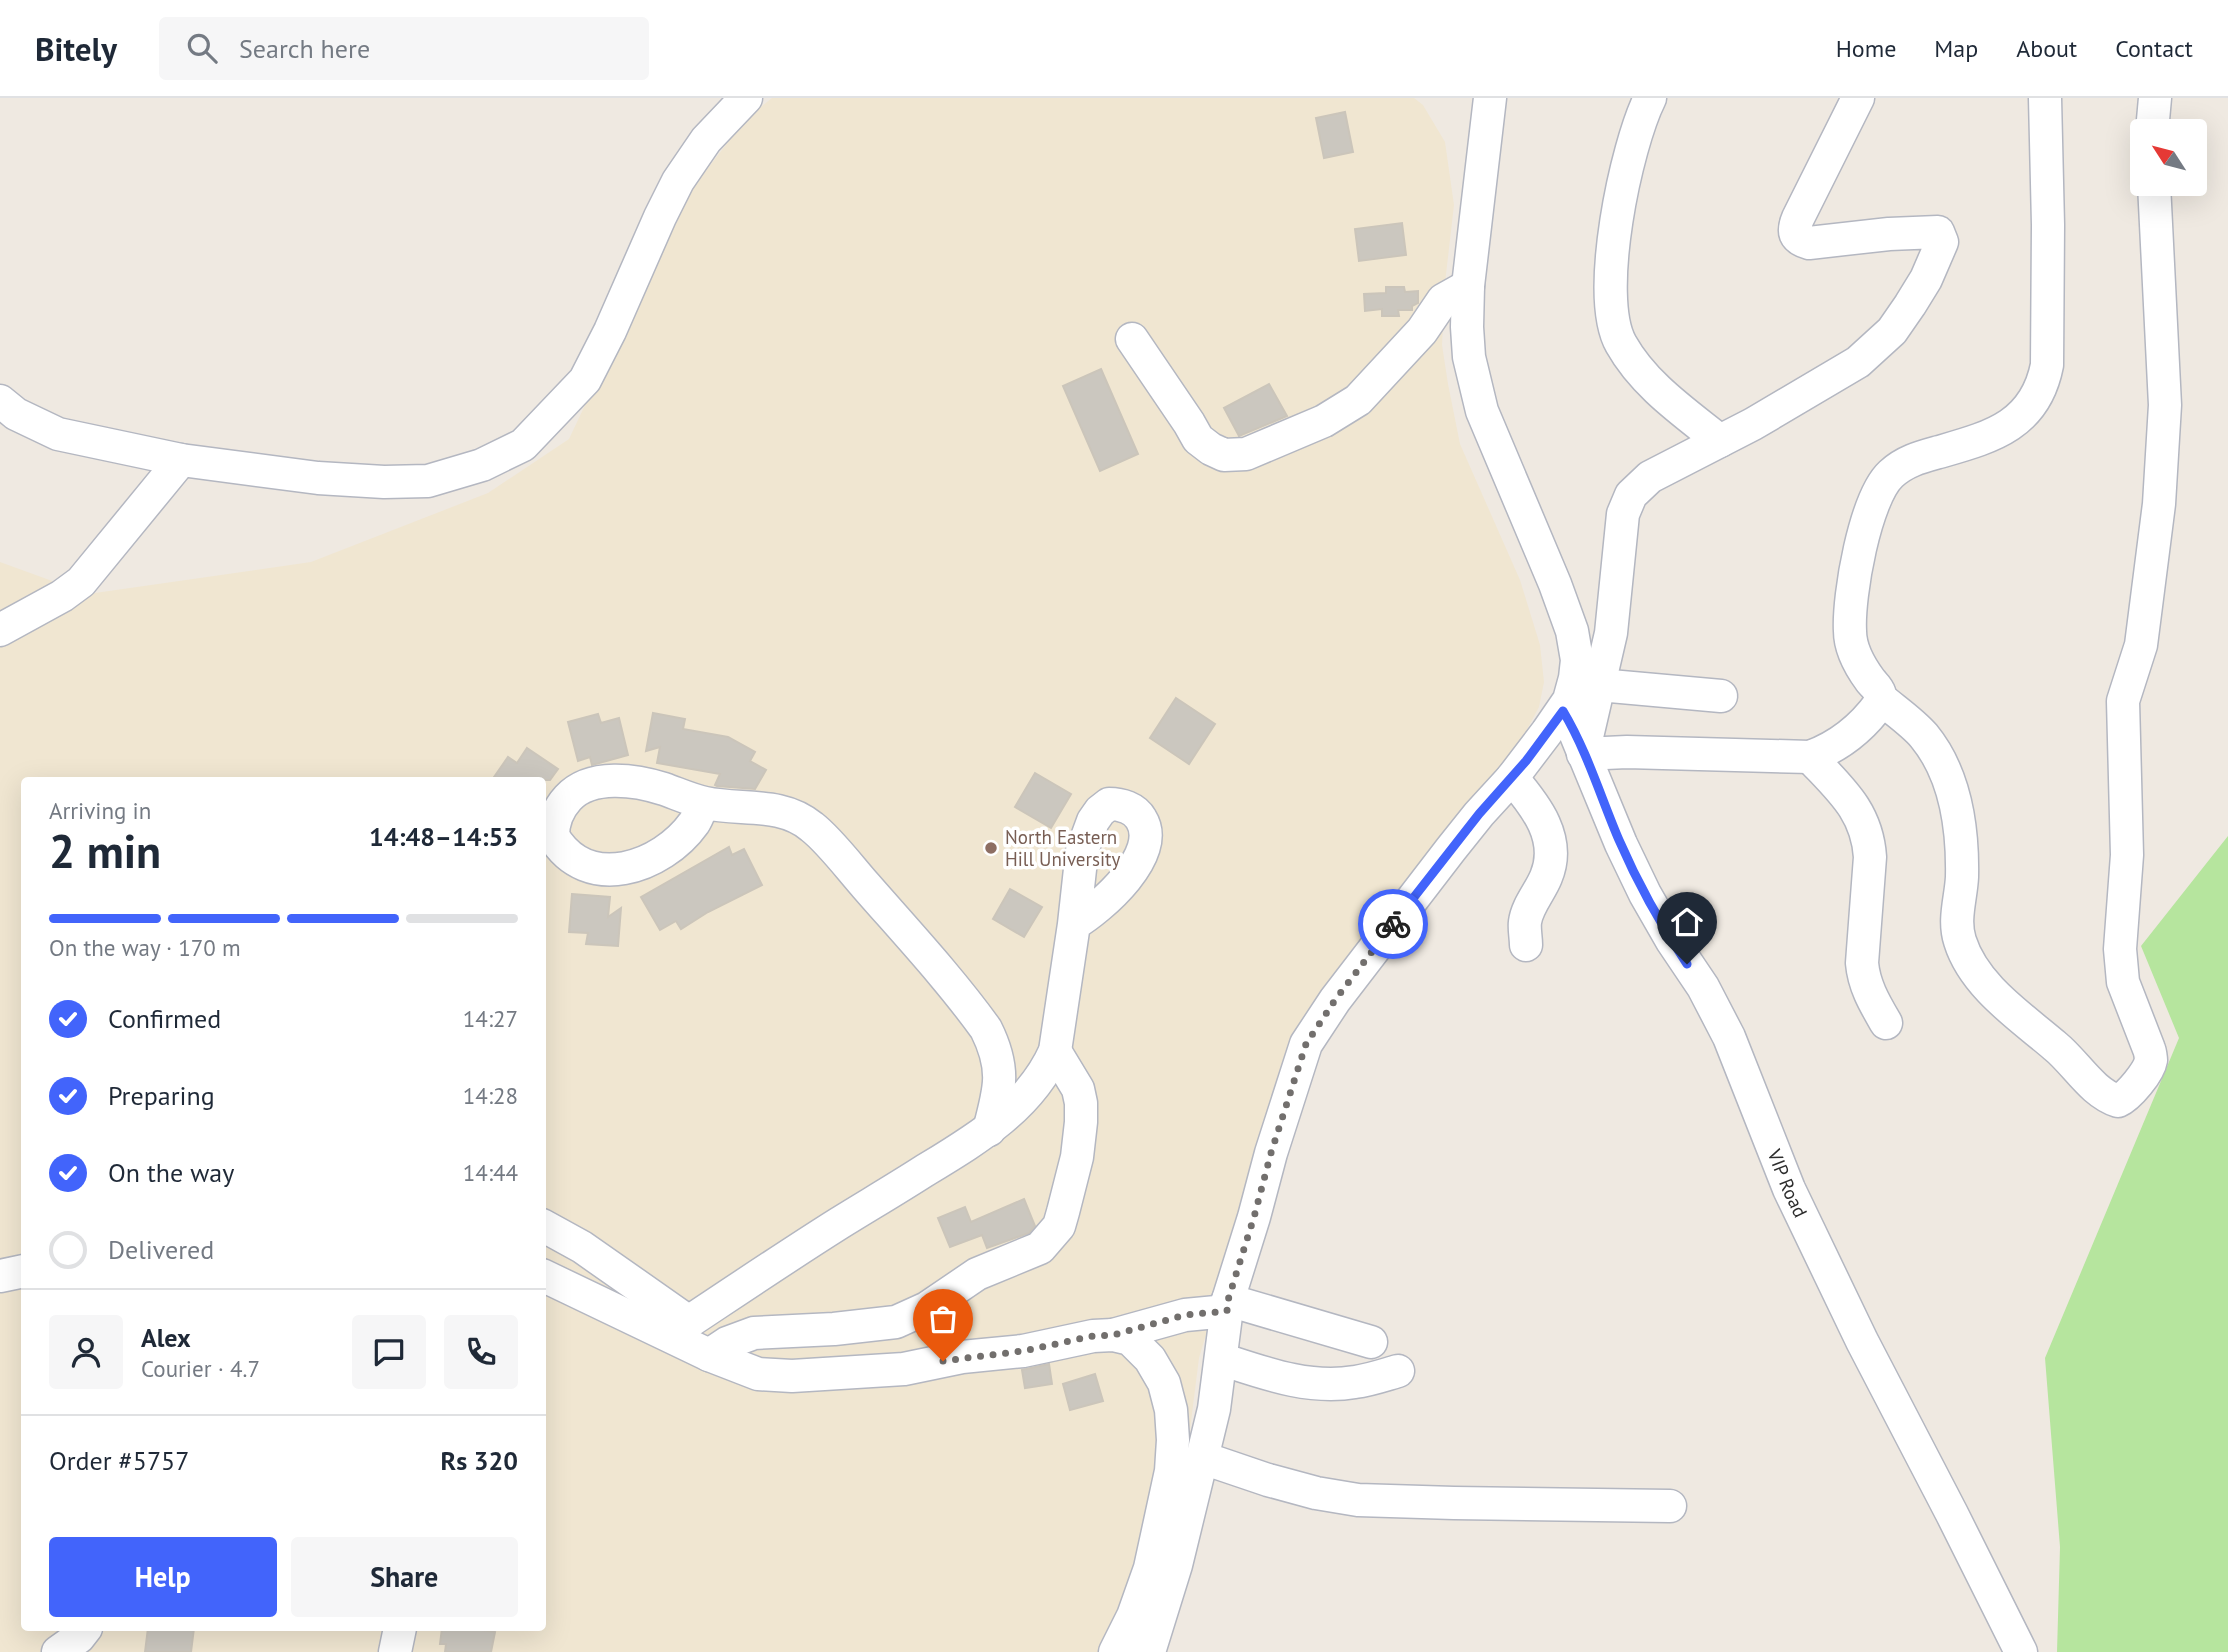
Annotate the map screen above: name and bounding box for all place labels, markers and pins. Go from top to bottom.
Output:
place label: North Eastern Hill University [1005,825,1120,871]
marker: North Eastern Hill University [983,840,999,856]
pin [1657,892,1717,964]
pin [913,1289,973,1361]

